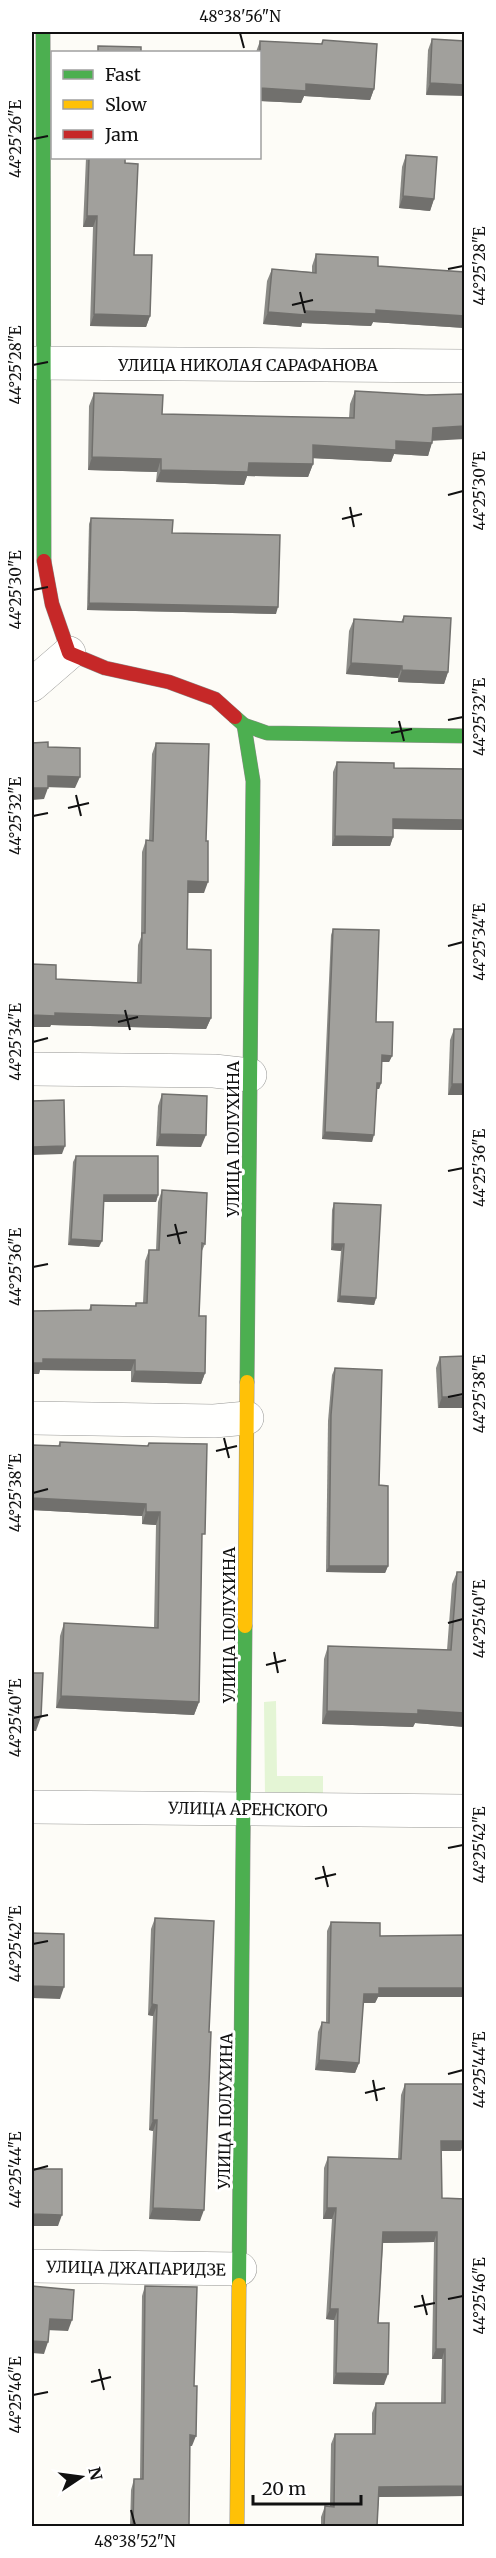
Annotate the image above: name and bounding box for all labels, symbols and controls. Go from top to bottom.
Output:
text: 48°38'56"N [199,7,281,26]
legend [51,51,261,159]
text: Fast [105,63,141,86]
text: Slow [105,93,148,116]
text: 44°25'26"E [6,100,25,178]
text: Jam [104,123,139,146]
text: 44°25'28"E [470,226,489,305]
text: 44°25'28"E [6,325,25,404]
street label: УЛИЦА НИКОЛАЯ САРАФАНОВА [117,355,379,375]
text: 44°25'30"E [470,451,489,531]
text: 44°25'30"E [6,550,25,630]
text: 44°25'32"E [470,678,489,756]
text: 44°25'32"E [6,777,25,855]
text: 44°25'34"E [470,903,489,981]
text: 44°25'34"E [6,1003,25,1081]
street label: УЛИЦА ПОЛУХИНА [223,1060,243,1218]
text: 44°25'36"E [470,1129,489,1207]
text: 44°25'36"E [6,1228,25,1306]
text: 44°25'38"E [470,1354,489,1433]
text: 44°25'38"E [6,1453,25,1532]
street label: УЛИЦА ПОЛУХИНА [219,1546,239,1704]
text: 44°25'40"E [470,1579,489,1658]
text: 44°25'40"E [6,1678,25,1757]
street label: УЛИЦА АРЕНСКОГО [167,1798,328,1820]
text: 44°25'42"E [470,1806,489,1883]
text: 44°25'42"E [6,1905,25,1982]
text: 44°25'44"E [470,2031,489,2108]
street label: УЛИЦА ПОЛУХИНА [214,2032,236,2190]
text: 44°25'44"E [6,2131,25,2208]
street label: УЛИЦА ДЖАПАРИДЗЕ [45,2256,227,2280]
text: 44°25'46"E [470,2257,489,2335]
text: 44°25'46"E [6,2356,25,2434]
north arrow [51,2447,111,2507]
text: N [84,2465,107,2482]
scale bar [253,2468,361,2506]
text: 20 m [262,2477,306,2500]
text: 48°38'52"N [94,2532,176,2551]

